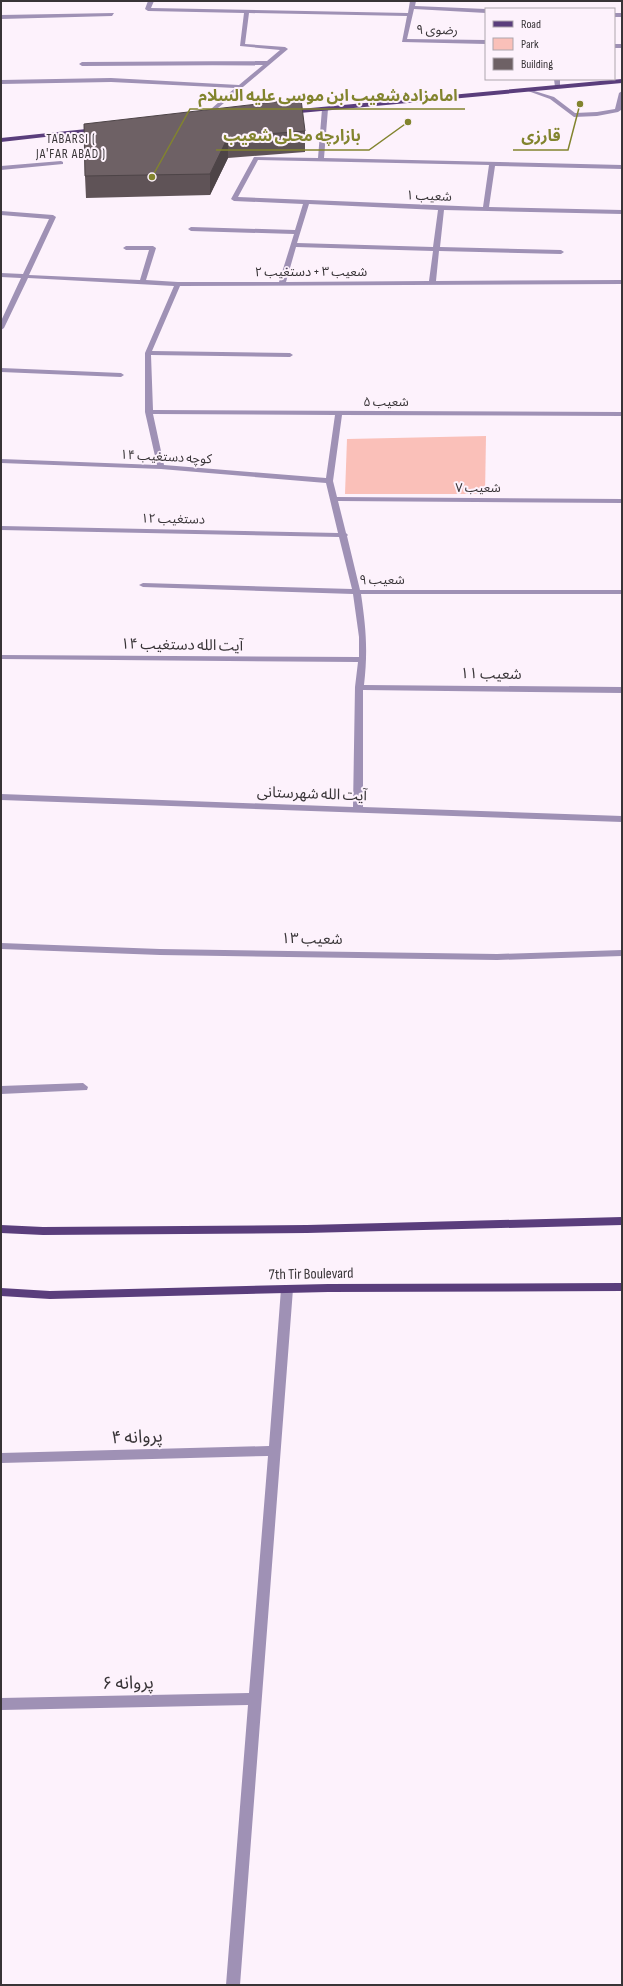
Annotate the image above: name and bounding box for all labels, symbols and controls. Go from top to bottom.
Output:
legend [485,8,615,80]
text: Road [521,17,541,32]
street label: رضوی ۹ [416,22,458,38]
text: Park [521,37,539,52]
text: Building [521,57,553,72]
callout: امامزاده شعیب ابن موسی علیه السلام [190,81,465,109]
text: امامزاده شعیب ابن موسی علیه السلام [198,87,458,107]
callout: بازارچه محلی شعیب [216,122,369,150]
callout: قارزی [513,122,568,150]
text: بازارچه محلی شعیب [223,127,361,146]
text: قارزی [521,127,561,146]
district label: TABARSI ( JA'FAR ABAD ) [35,131,106,162]
street label: شعیب ۱ [406,187,452,205]
street label: شعیب ۳ + دستغیب ۲ [255,264,367,280]
street label: شعیب ۵ [363,394,409,410]
street label: کوچه دستغیب ۱۴ [120,447,213,468]
street label: شعیب ۷ [455,480,501,496]
street label: دستغیب ۱۲ [141,510,205,528]
street label: شعیب ۹ [359,572,405,588]
street label: آیت الله دستغیب ۱۴ [121,634,244,656]
street label: شعیب ۱۱ [460,664,522,684]
street label: آیت الله شهرستانی [257,783,368,805]
street label: شعیب ۱۳ [281,929,343,949]
street label: 7th Tir Boulevard [269,1264,353,1284]
street label: پروانه ۴ [111,1426,163,1449]
street label: پروانه ۶ [102,1672,154,1694]

